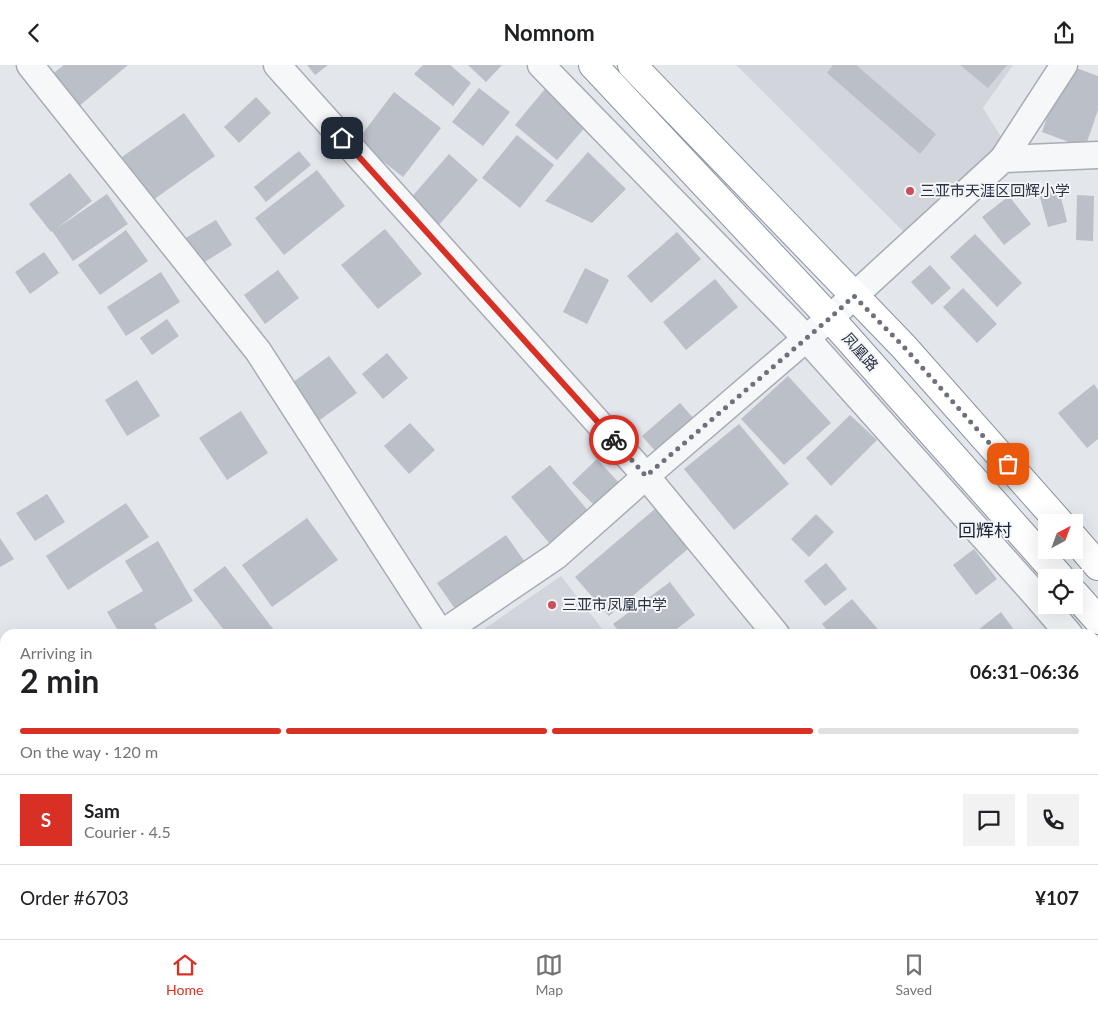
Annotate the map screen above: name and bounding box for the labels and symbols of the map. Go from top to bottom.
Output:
pin [321,117,363,159]
place label: 三亚市天涯区回辉小学 [920,181,1070,199]
marker: 三亚市天涯区回辉小学 [904,185,916,197]
street label: 凤凰路 [839,329,882,374]
courier [589,415,639,465]
pin [987,443,1029,485]
north arrow [1038,514,1082,559]
district label: 回辉村 [958,519,1012,541]
place label: 三亚市凤凰中学 [562,595,667,613]
marker: 三亚市凤凰中学 [546,599,558,611]

